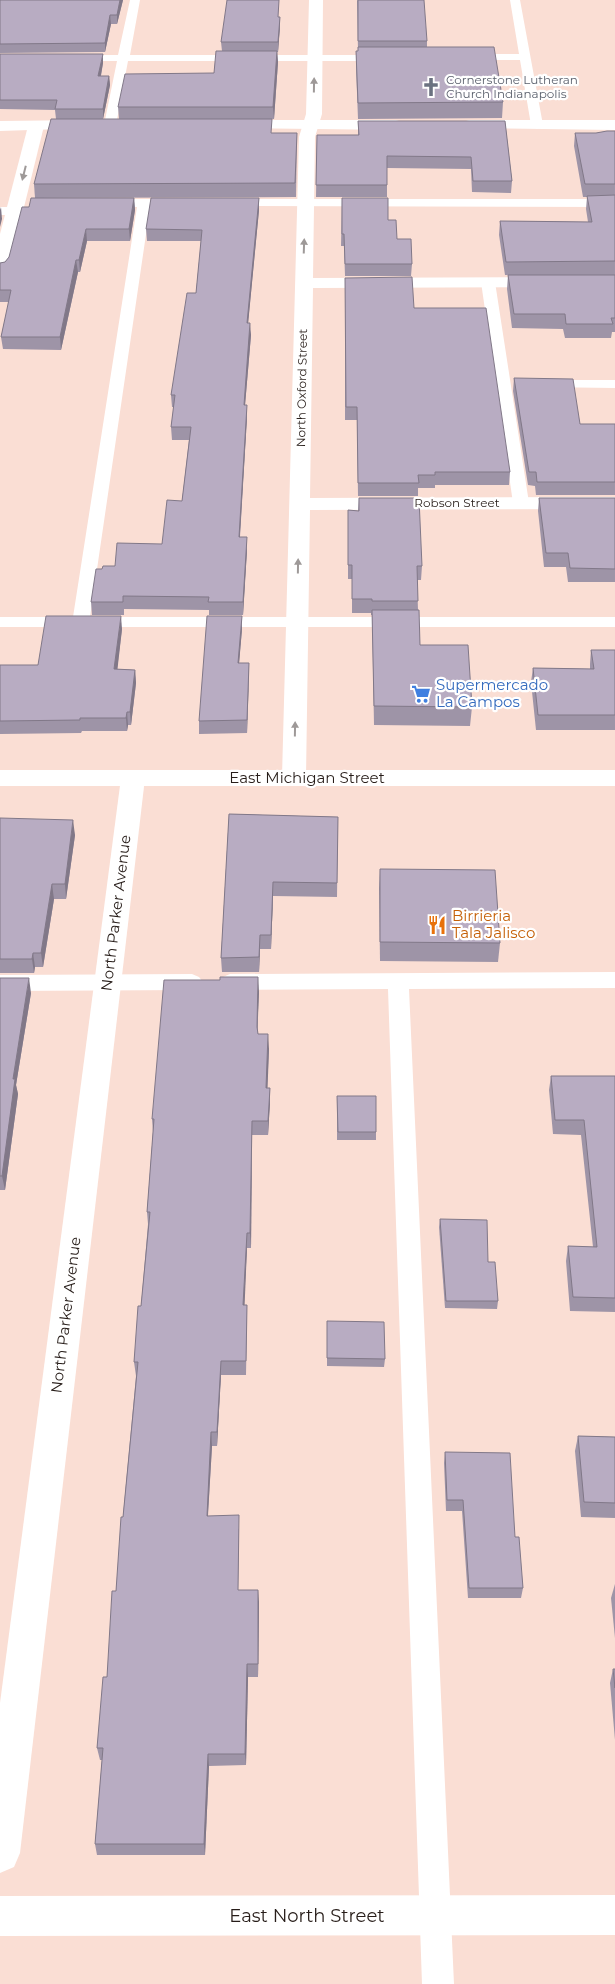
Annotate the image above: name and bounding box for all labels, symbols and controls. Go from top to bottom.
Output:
place label: Cornerstone Lutheran Church Indianapolis [446,72,578,101]
one-way arrow [311,76,319,92]
church icon: Cornerstone Lutheran Church Indianapolis [420,76,442,98]
one-way arrow [20,165,28,180]
one-way arrow [301,238,309,254]
street label: North Oxford Street [293,329,310,447]
street label: Robson Street [414,495,500,510]
one-way arrow [295,558,303,574]
place label: Supermercado La Campos [436,675,548,711]
supermarket icon: Supermercado La Campos [410,683,432,705]
one-way arrow [291,720,299,736]
street label: East Michigan Street [229,768,385,787]
street label: North Parker Avenue [96,834,135,992]
place label: Birrieria Tala Jalisco [452,906,535,942]
restaurant icon: Birrieria Tala Jalisco [426,914,448,936]
street label: North Parker Avenue [46,1236,85,1394]
street label: East North Street [229,1905,385,1927]

